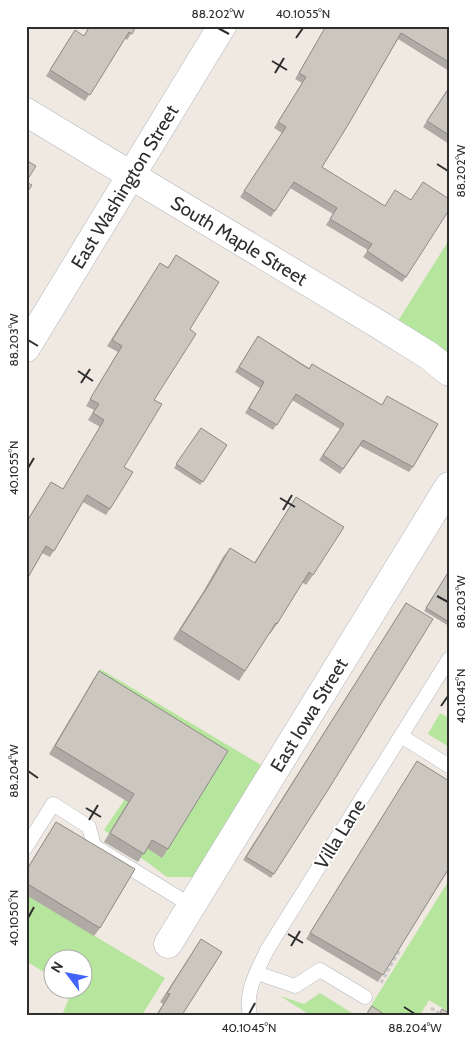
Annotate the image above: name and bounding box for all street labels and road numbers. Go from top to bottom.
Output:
street label: East Washington Street [66,100,183,273]
street label: South Maple Street [167,191,312,291]
street label: East Iowa Street [265,653,353,776]
street label: Villa Lane [310,795,371,873]

